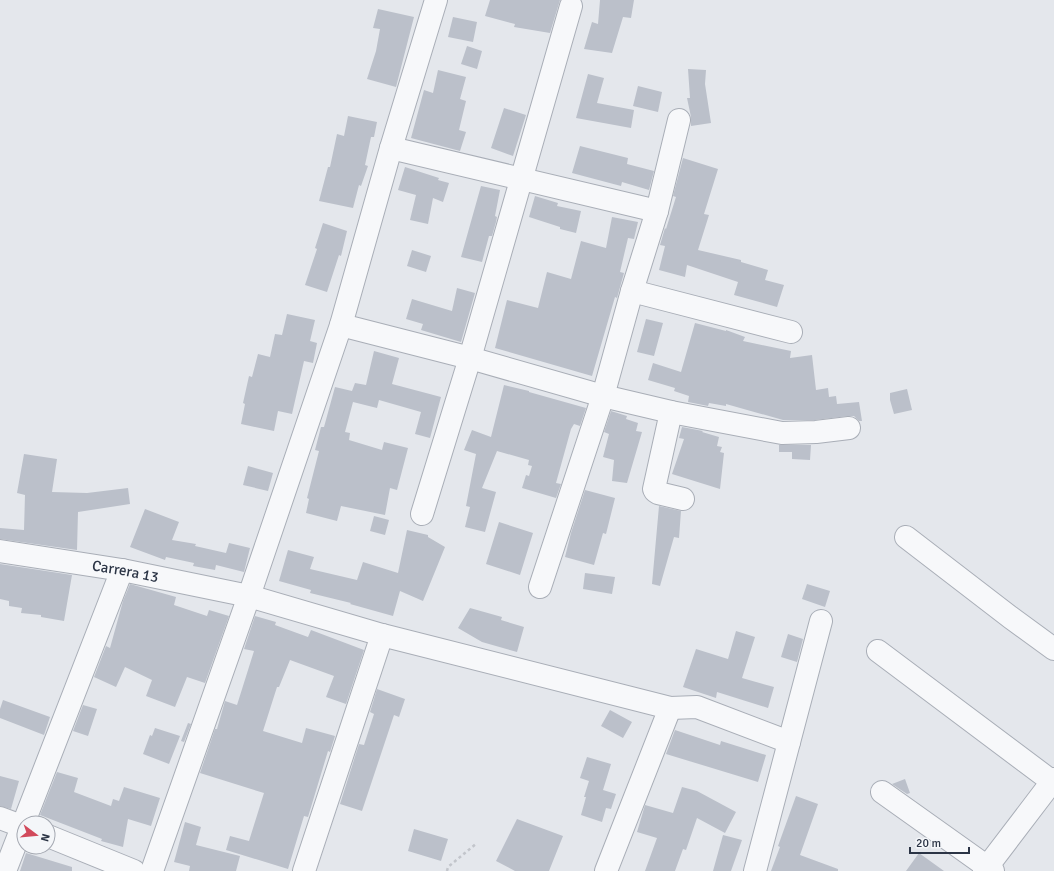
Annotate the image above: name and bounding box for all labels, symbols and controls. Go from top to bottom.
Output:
street label: Carrera 13 [91,556,160,586]
north arrow [16,815,56,855]
scale bar [910,829,969,855]
text: N [38,832,52,843]
text: 20 m [916,836,941,851]

